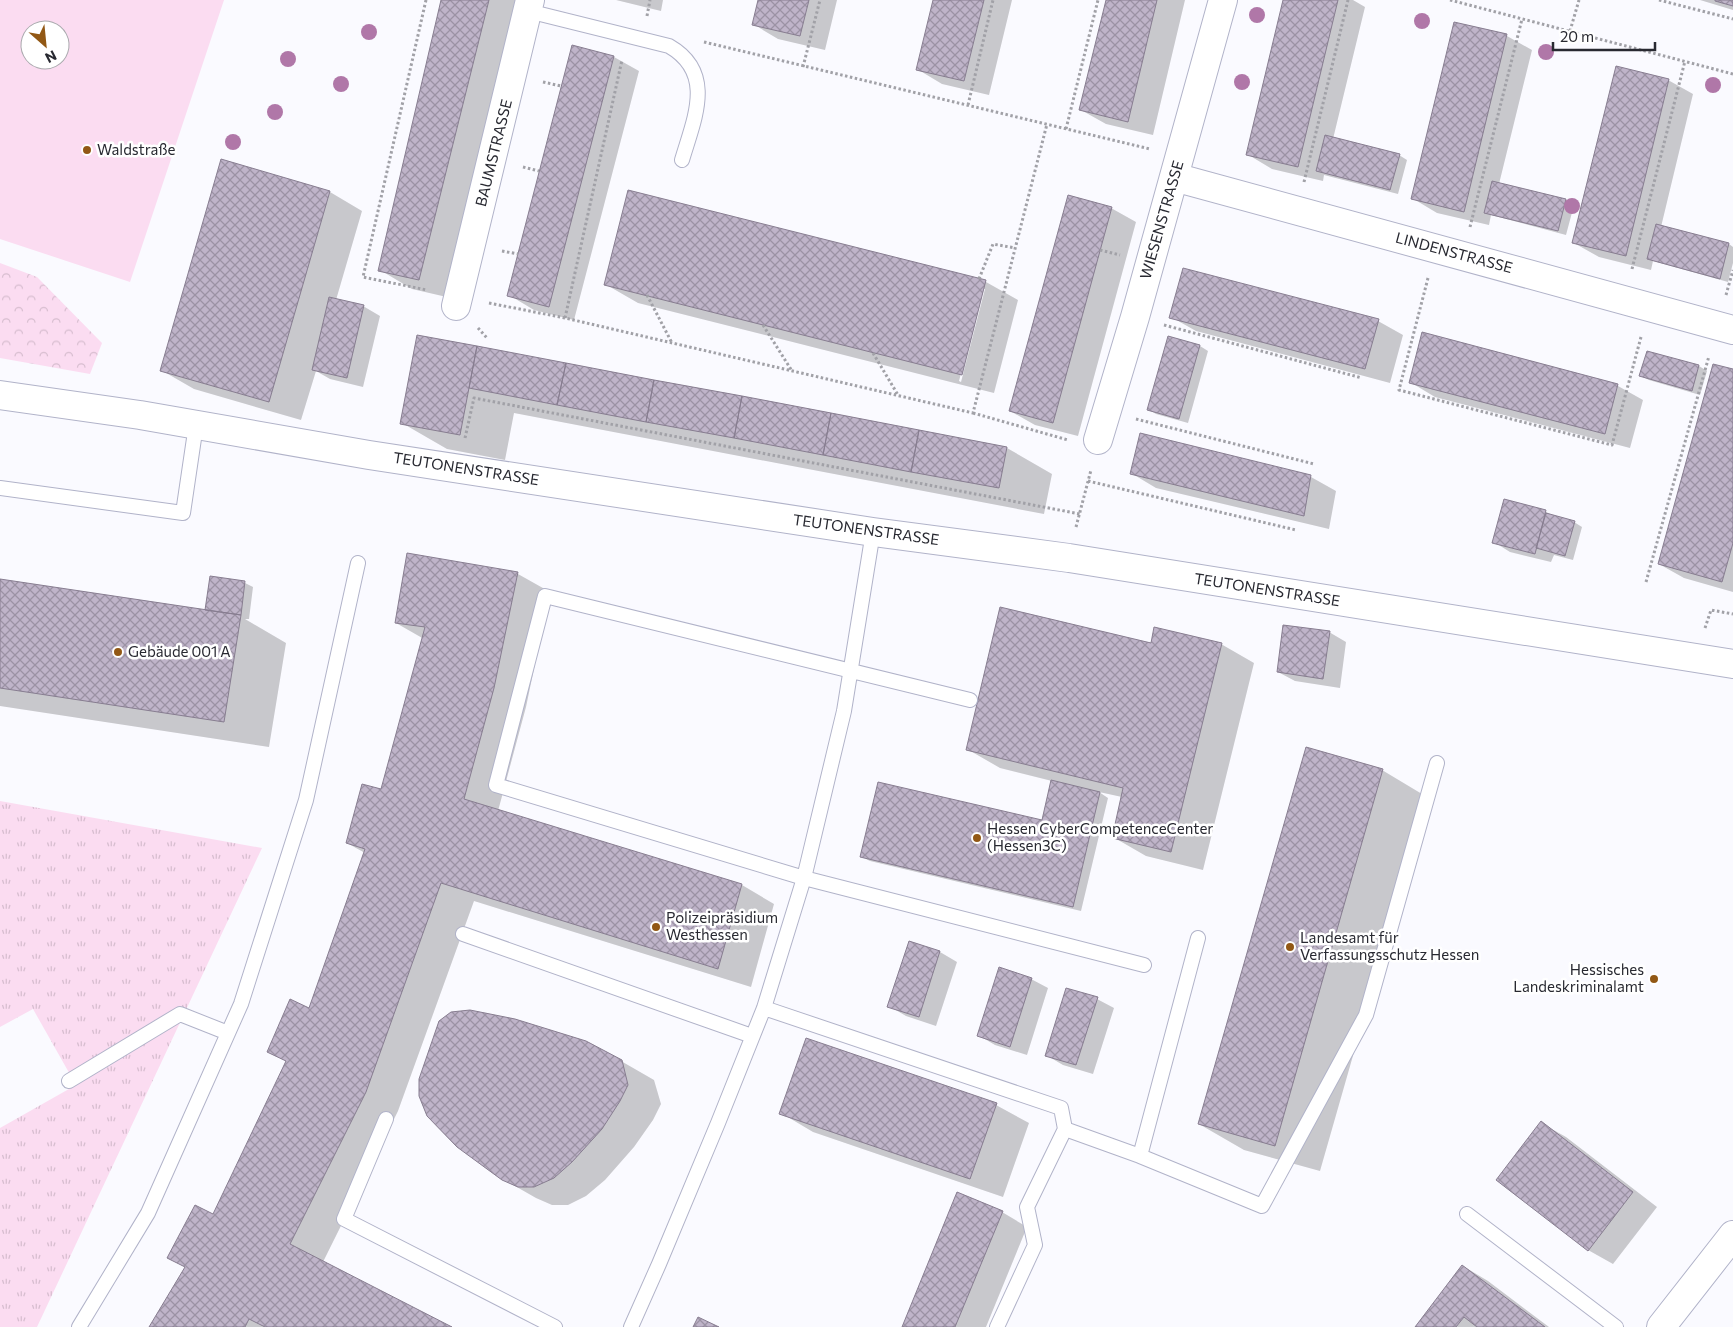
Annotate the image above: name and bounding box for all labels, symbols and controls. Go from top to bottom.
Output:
north arrow [20,20,70,70]
scale bar [1553,20,1656,52]
text: 20 m [1560,27,1594,45]
text: N [43,47,60,67]
street label: BAUMSTRASSE [471,97,515,208]
place label: Waldstraße [97,140,176,158]
marker: Waldstraße [81,144,93,156]
street label: WIESENSTRASSE [1136,158,1187,281]
street label: LINDENSTRASSE [1394,228,1515,276]
street label: TEUTONENSTRASSE [392,448,541,488]
street label: TEUTONENSTRASSE [792,510,941,548]
street label: TEUTONENSTRASSE [1193,569,1342,609]
place label: Gebäude 001 A [128,642,231,660]
marker: Gebäude 001 A [112,646,124,658]
place label: Hessen CyberCompetenceCenter (Hessen3C) [987,819,1213,854]
marker: Hessen CyberCompetenceCenter (Hessen3C) [971,832,983,844]
place label: Polizeipräsidium Westhessen [666,908,778,943]
marker: Polizeipräsidium Westhessen [650,921,662,933]
place label: Landesamt für Verfassungsschutz Hessen [1300,928,1479,963]
marker: Landesamt für Verfassungsschutz Hessen [1284,941,1296,953]
place label: Hessisches Landeskriminalamt [1513,960,1644,995]
marker: Hessisches Landeskriminalamt [1648,973,1660,985]

